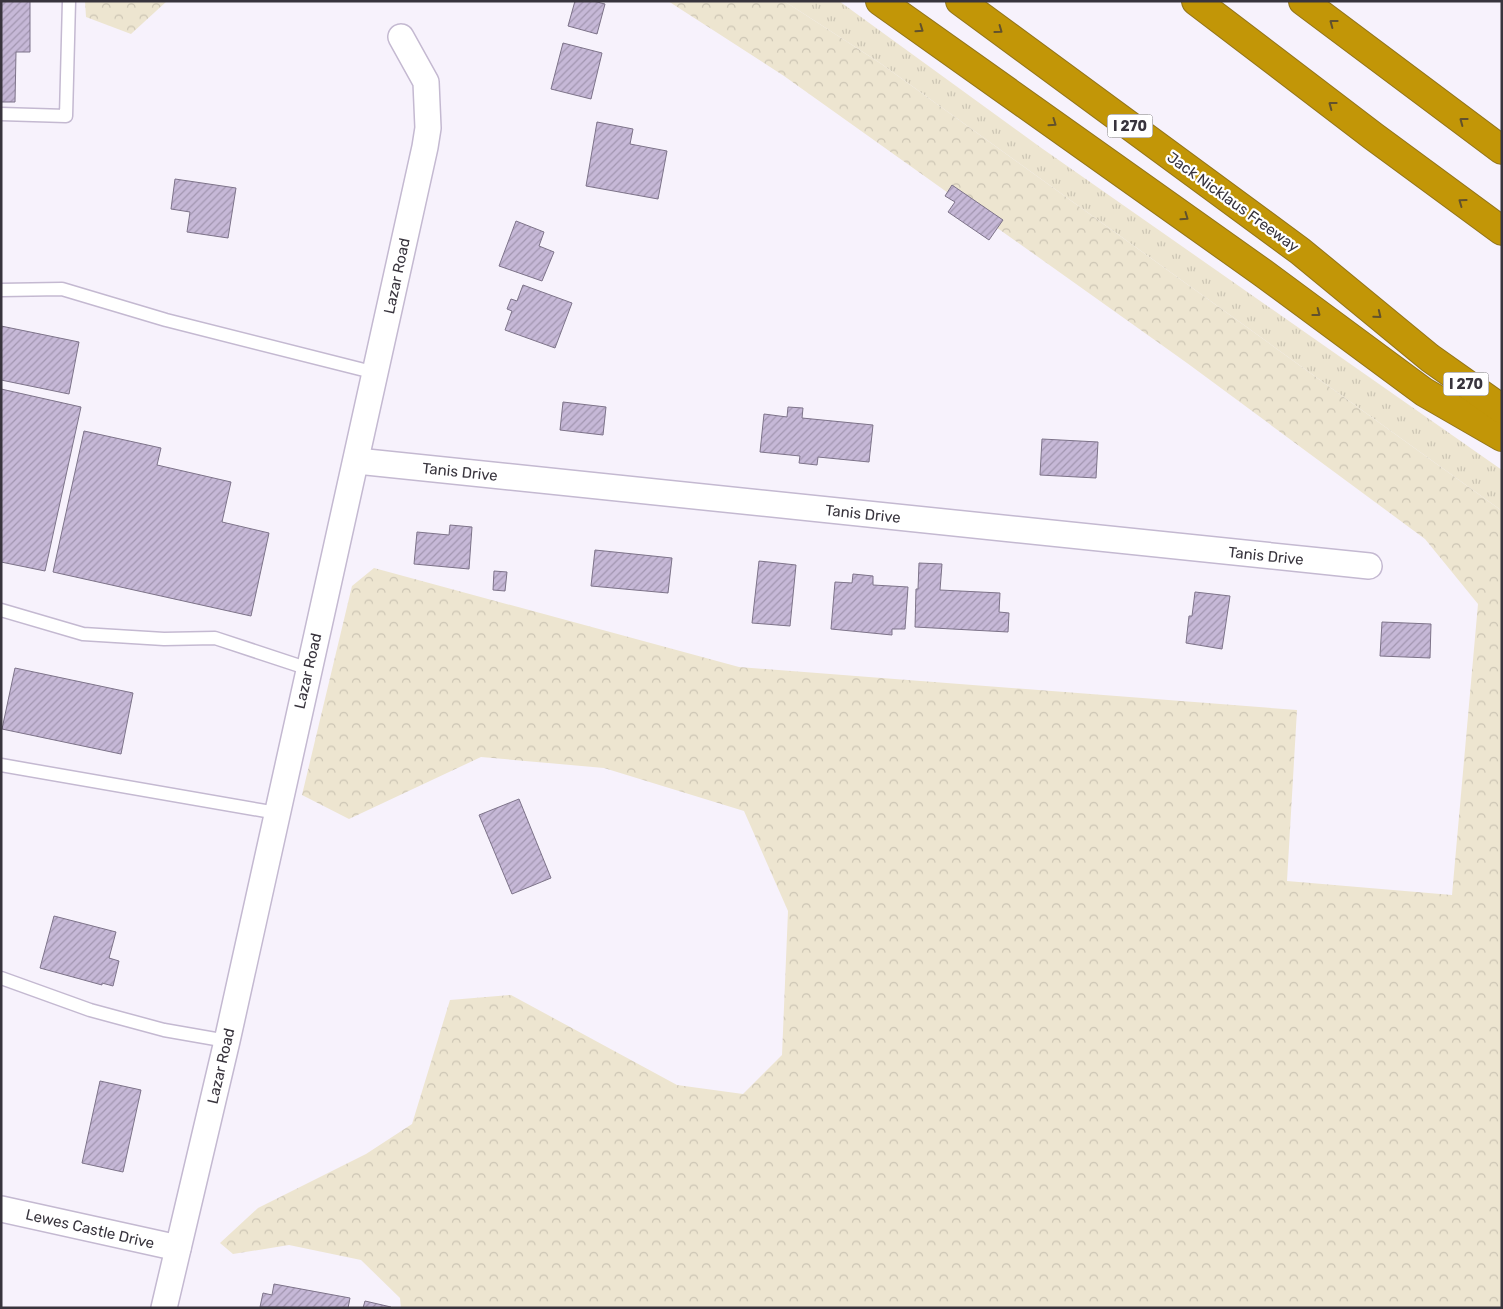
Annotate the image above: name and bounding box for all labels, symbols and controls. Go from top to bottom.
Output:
one-way arrow [1329,20,1339,29]
one-way arrow [914,24,923,32]
one-way arrow [993,24,1003,33]
one-way arrow [1328,102,1338,111]
road number: I 270 [1108,114,1152,138]
one-way arrow [1047,118,1056,126]
one-way arrow [1460,118,1469,126]
street label: Jack Nicklaus Freeway [1164,148,1302,256]
one-way arrow [1459,199,1468,208]
one-way arrow [1179,212,1188,220]
street label: Lazar Road [380,236,414,316]
one-way arrow [1311,307,1320,315]
one-way arrow [1373,310,1382,319]
road number: I 270 [1444,372,1488,396]
street label: Tanis Drive [421,459,499,485]
street label: Tanis Drive [824,501,902,527]
street label: Tanis Drive [1227,543,1305,569]
street label: Lazar Road [291,631,325,711]
street label: Lazar Road [204,1026,238,1106]
street label: Lewes Castle Drive [24,1205,156,1253]

